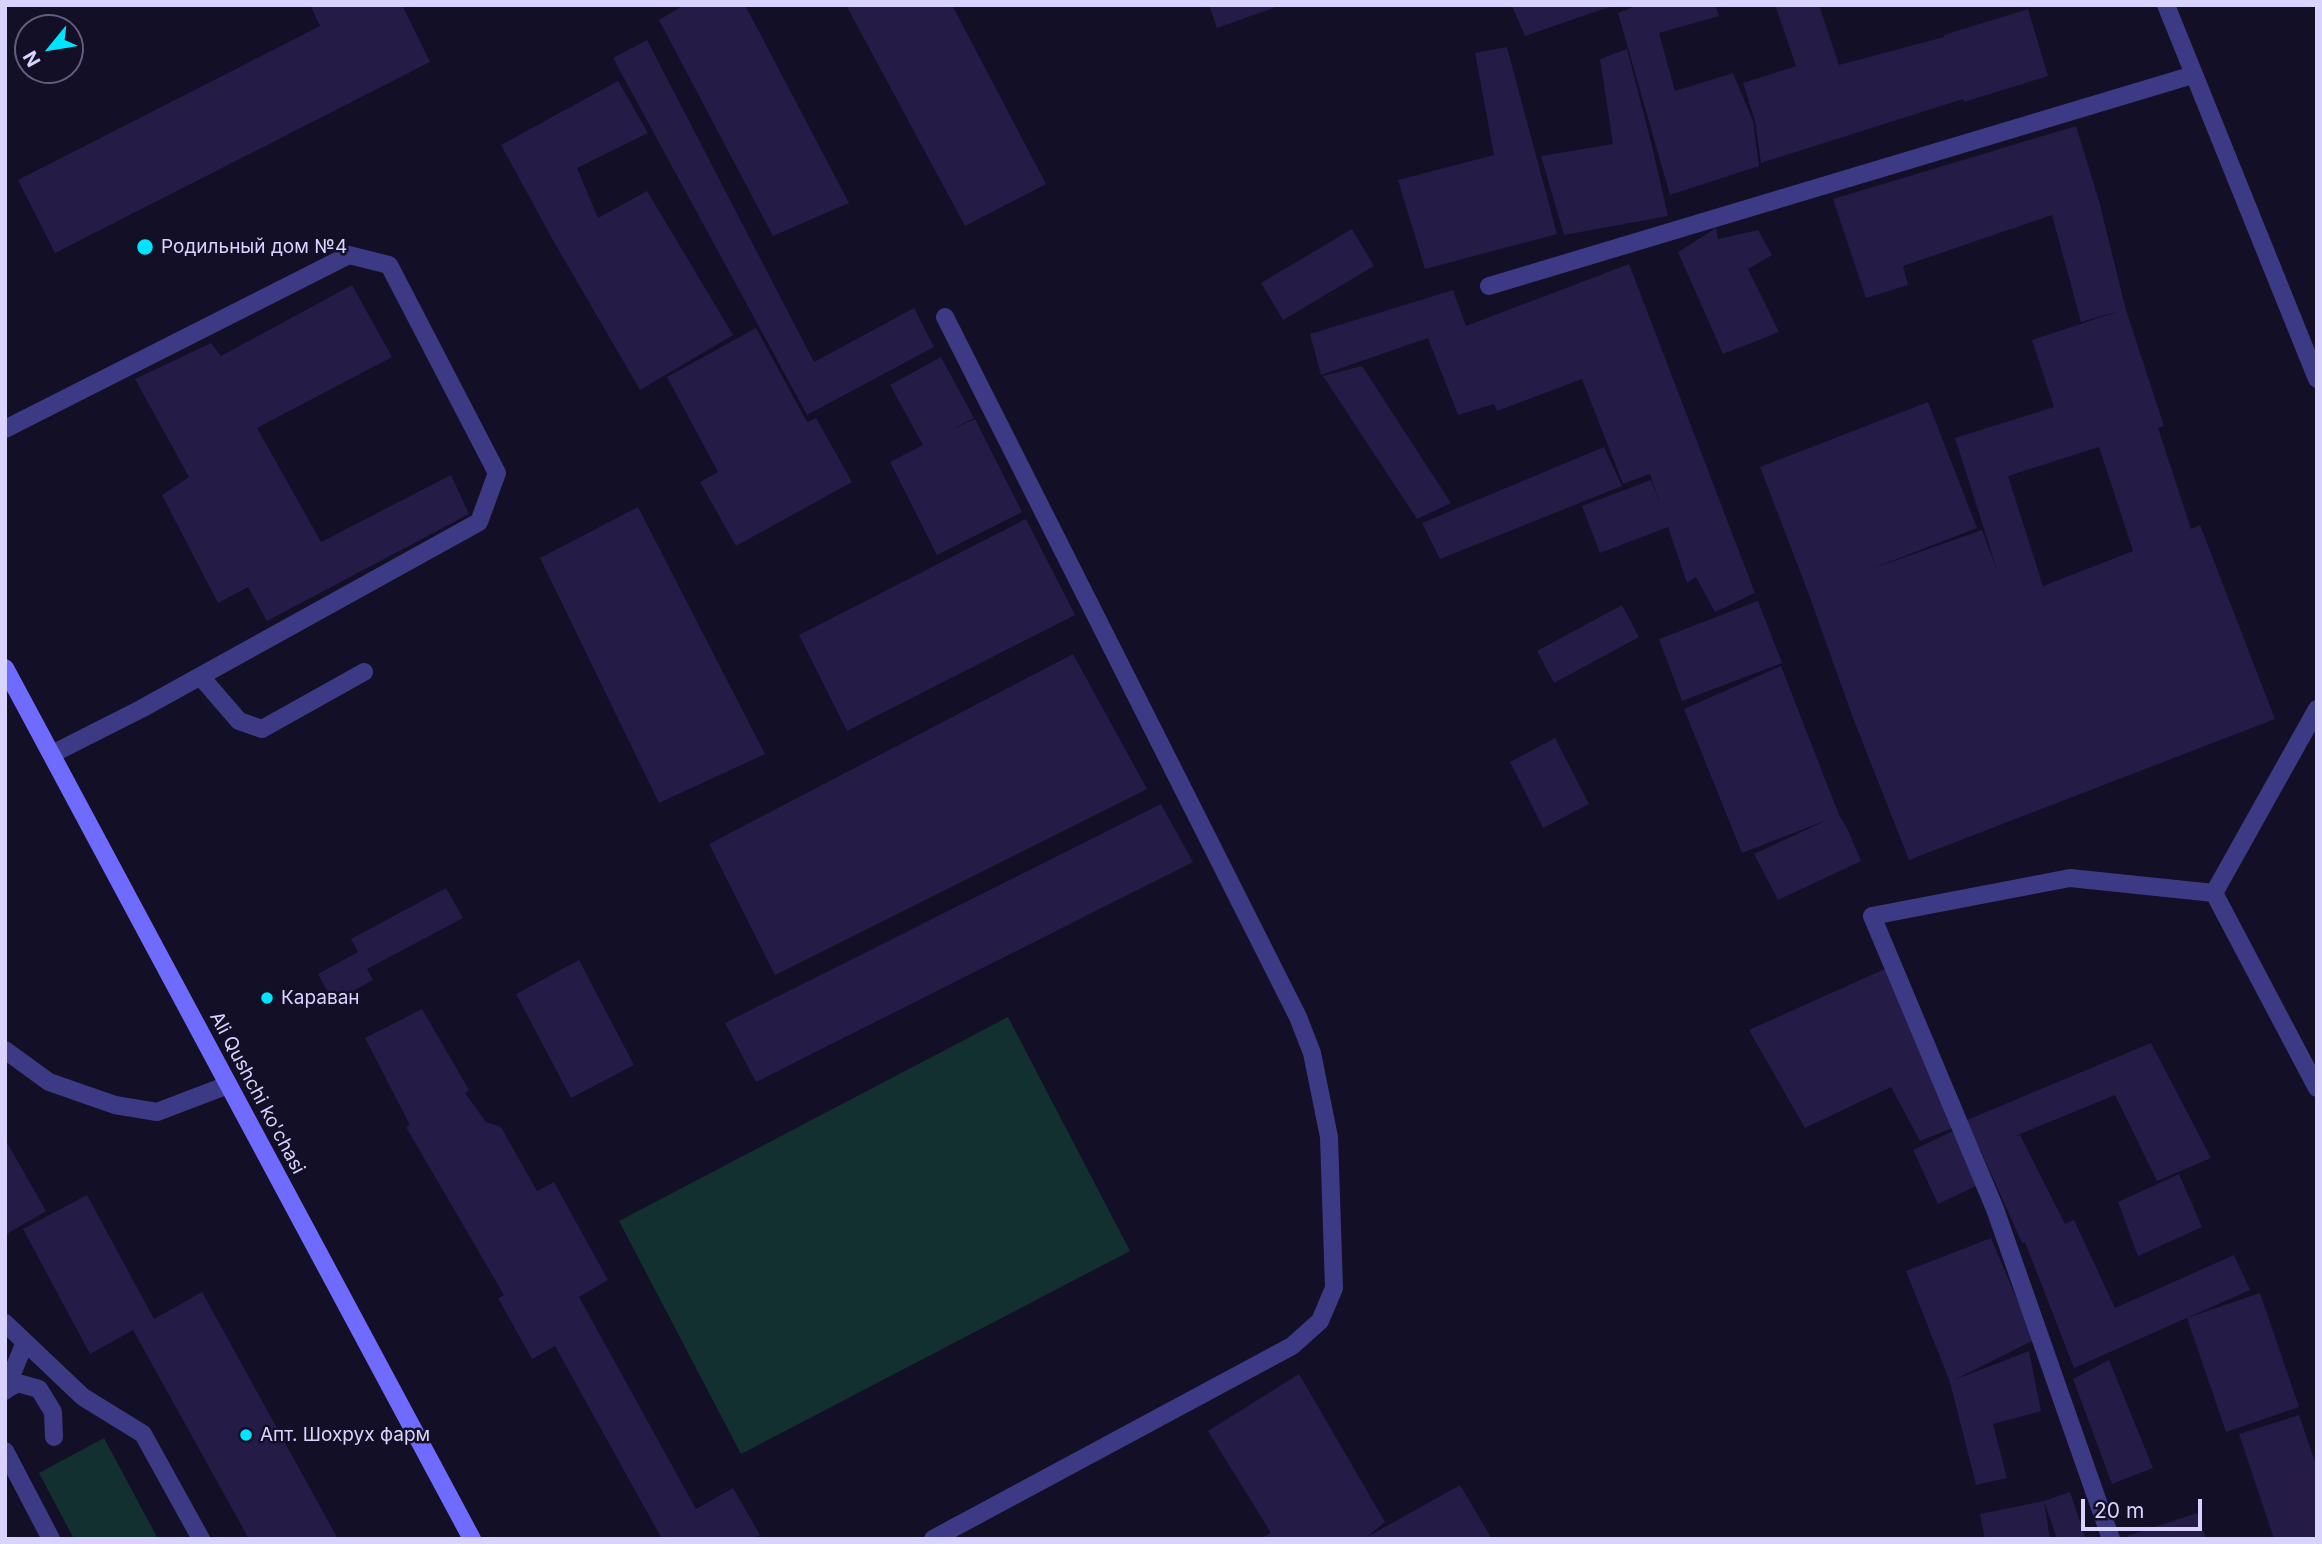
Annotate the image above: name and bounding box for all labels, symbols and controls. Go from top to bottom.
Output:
north arrow [14,14,84,84]
text: N [19,47,46,71]
place label: Родильный дом №4 [161,236,347,258]
marker: Родильный дом №4 [135,237,155,257]
place label: Караван [281,987,360,1009]
marker: Караван [259,990,275,1006]
street label: Ali Qushchi ko'chasi [205,1008,309,1178]
place label: Апт. Шохрух фарм [260,1424,430,1446]
marker: Апт. Шохрух фарм [238,1427,254,1443]
scale bar [2084,1484,2205,1528]
text: 20 m [2094,1498,2144,1523]

